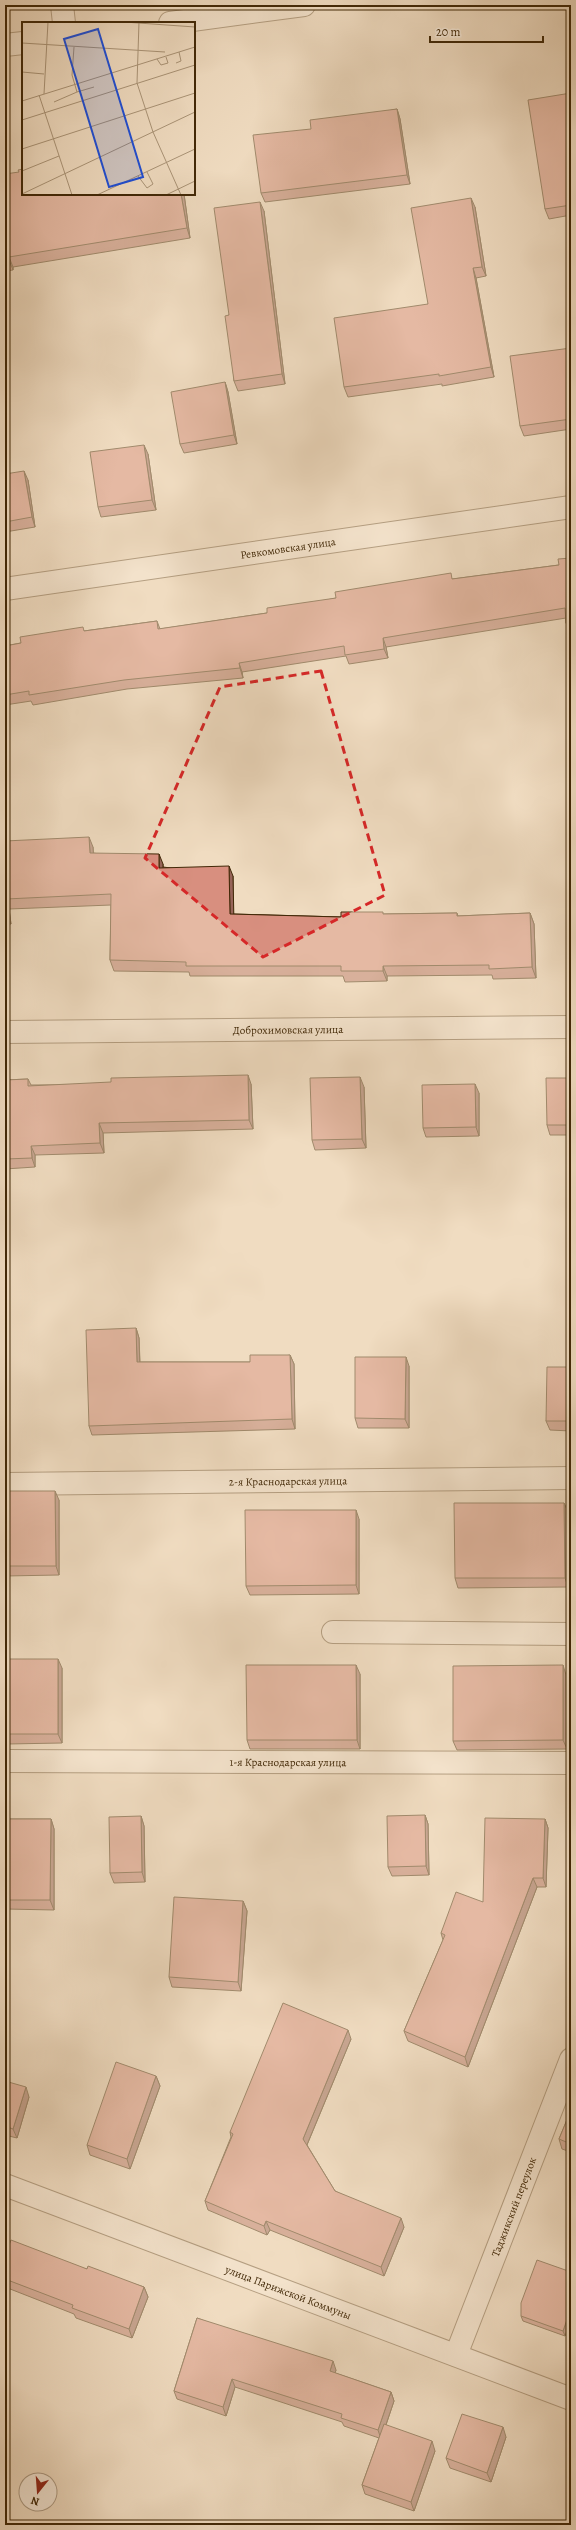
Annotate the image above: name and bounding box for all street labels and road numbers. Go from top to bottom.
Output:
street label: Ревкомовская улица [239,534,338,563]
street label: Доброхимовская улица [233,1022,344,1038]
street label: 2-я Краснодарская улица [229,1473,348,1490]
street label: 1-я Краснодарская улица [230,1755,347,1770]
street label: Таджикский переулок [488,2155,540,2259]
street label: улица Парижской Коммуны [222,2262,353,2323]

